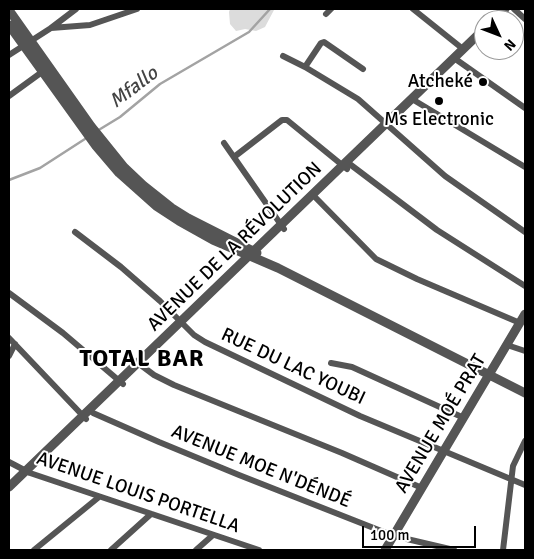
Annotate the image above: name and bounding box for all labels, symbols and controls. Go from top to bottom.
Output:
north arrow [474,10,524,60]
text: N [500,36,519,54]
water label: Mfallo [105,62,163,114]
place label: Atcheké [408,71,473,93]
marker: Atcheké [477,76,489,88]
marker: Ms Electronic [433,95,445,107]
place label: Ms Electronic [384,109,494,131]
street label: AVENUE DE LA RÉVOLUTION [143,158,327,336]
street label: RUE DU LAC YOUBI [217,324,369,410]
district label: TOTAL BAR [78,346,206,374]
street label: AVENUE MOÉ PRAT [391,351,491,497]
street label: AVENUE MOE N'DÉNDÉ [168,421,354,513]
street label: AVENUE LOUIS PORTELLA [33,447,243,539]
scale bar [364,516,478,548]
text: 100 m [370,526,410,544]

